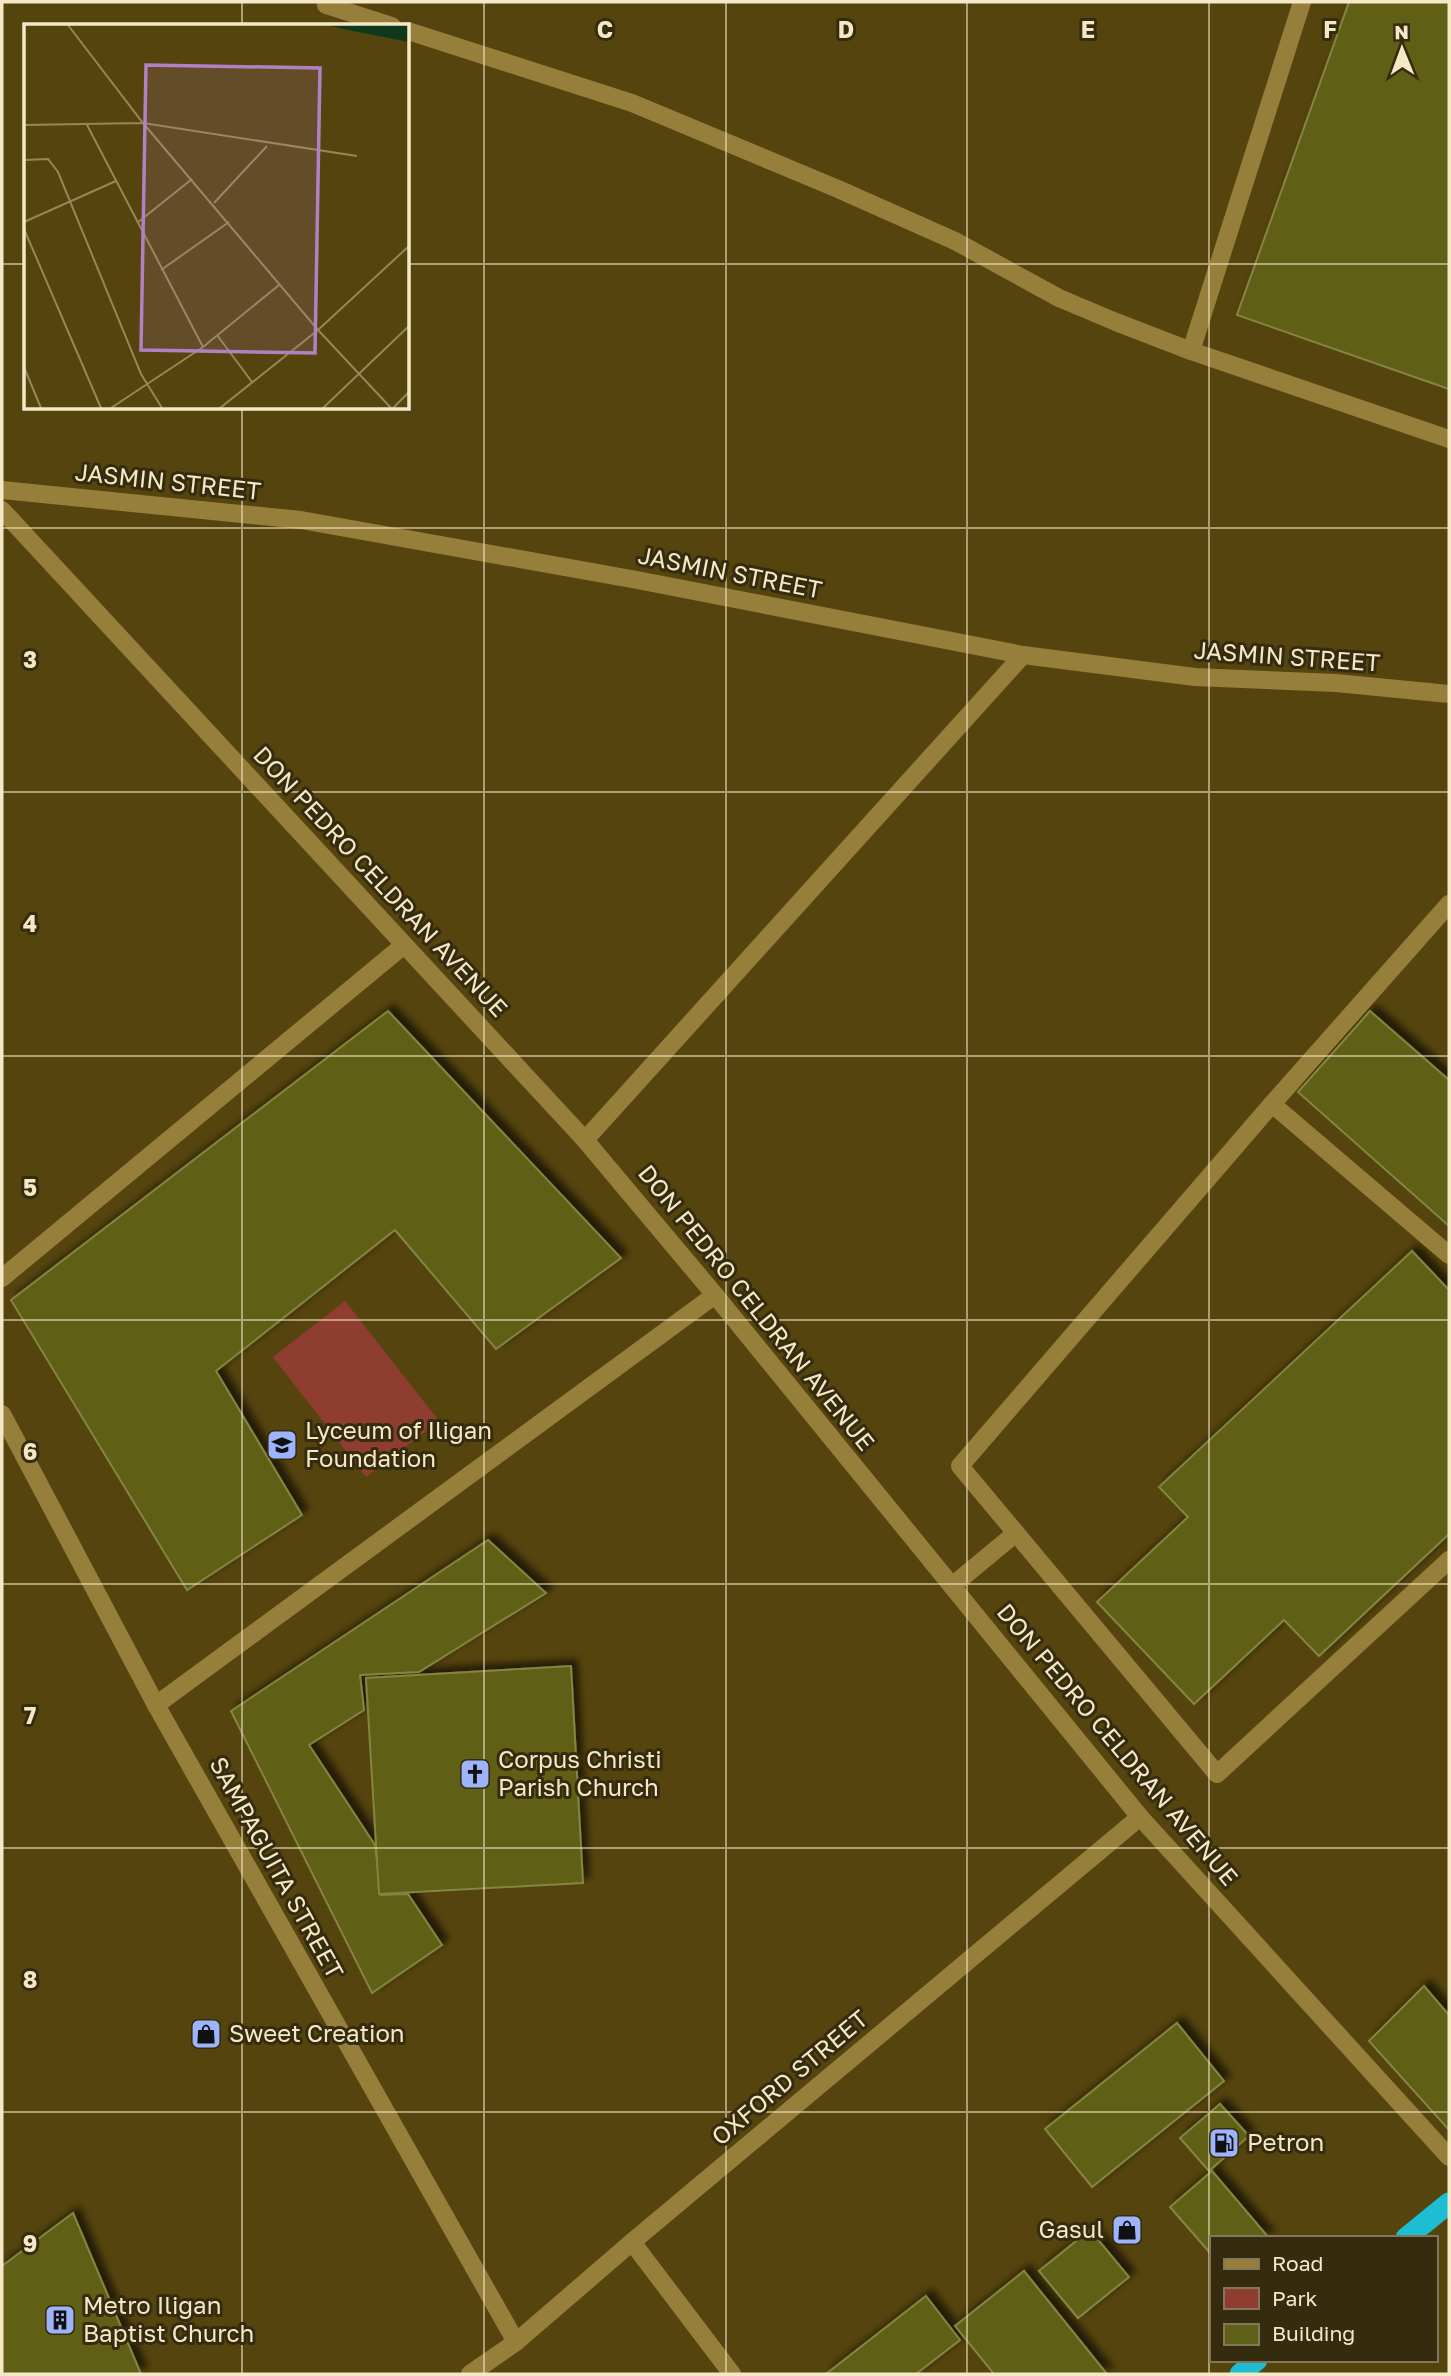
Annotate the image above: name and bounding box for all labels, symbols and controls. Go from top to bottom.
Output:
north arrow [1367,14,1437,84]
text: C [597,15,613,43]
text: D [838,15,854,43]
text: E [1081,15,1095,43]
text: F [1323,15,1337,43]
text: N [1394,20,1409,43]
inset map [24,24,410,410]
street label: JASMIN STREET [74,456,263,505]
street label: JASMIN STREET [636,539,825,604]
street label: JASMIN STREET [1193,635,1381,676]
text: 3 [23,645,37,673]
street label: DON PEDRO CELDRAN AVENUE [248,740,514,1022]
text: 4 [23,909,37,937]
street label: DON PEDRO CELDRAN AVENUE [633,1158,881,1456]
text: 5 [23,1173,37,1201]
place label: Lyceum of Iligan Foundation [305,1415,492,1472]
school or university icon: Lyceum of Iligan Foundation [265,1428,299,1462]
text: 6 [23,1437,37,1465]
street label: DON PEDRO CELDRAN AVENUE [992,1597,1245,1891]
text: 7 [24,1701,36,1729]
place label: Corpus Christi Parish Church [498,1744,662,1801]
street label: SAMPAGUITA STREET [204,1751,350,1983]
church icon: Corpus Christi Parish Church [458,1757,492,1791]
text: 8 [23,1965,37,1993]
street label: OXFORD STREET [705,2003,873,2151]
shop icon: Sweet Creation [189,2017,223,2051]
place label: Sweet Creation [229,2018,405,2047]
fuel station icon: Petron [1207,2126,1241,2160]
place label: Petron [1247,2127,1324,2156]
shop icon: Gasul [1110,2213,1144,2247]
place label: Gasul [1039,2214,1104,2243]
text: 9 [23,2229,37,2257]
legend [1210,2236,1437,2362]
text: Road [1272,2250,1323,2276]
text: Park [1272,2285,1318,2311]
place label: Metro Iligan Baptist Church [83,2290,254,2347]
building icon: Metro Iligan Baptist Church [43,2303,77,2337]
text: Building [1272,2320,1355,2346]

